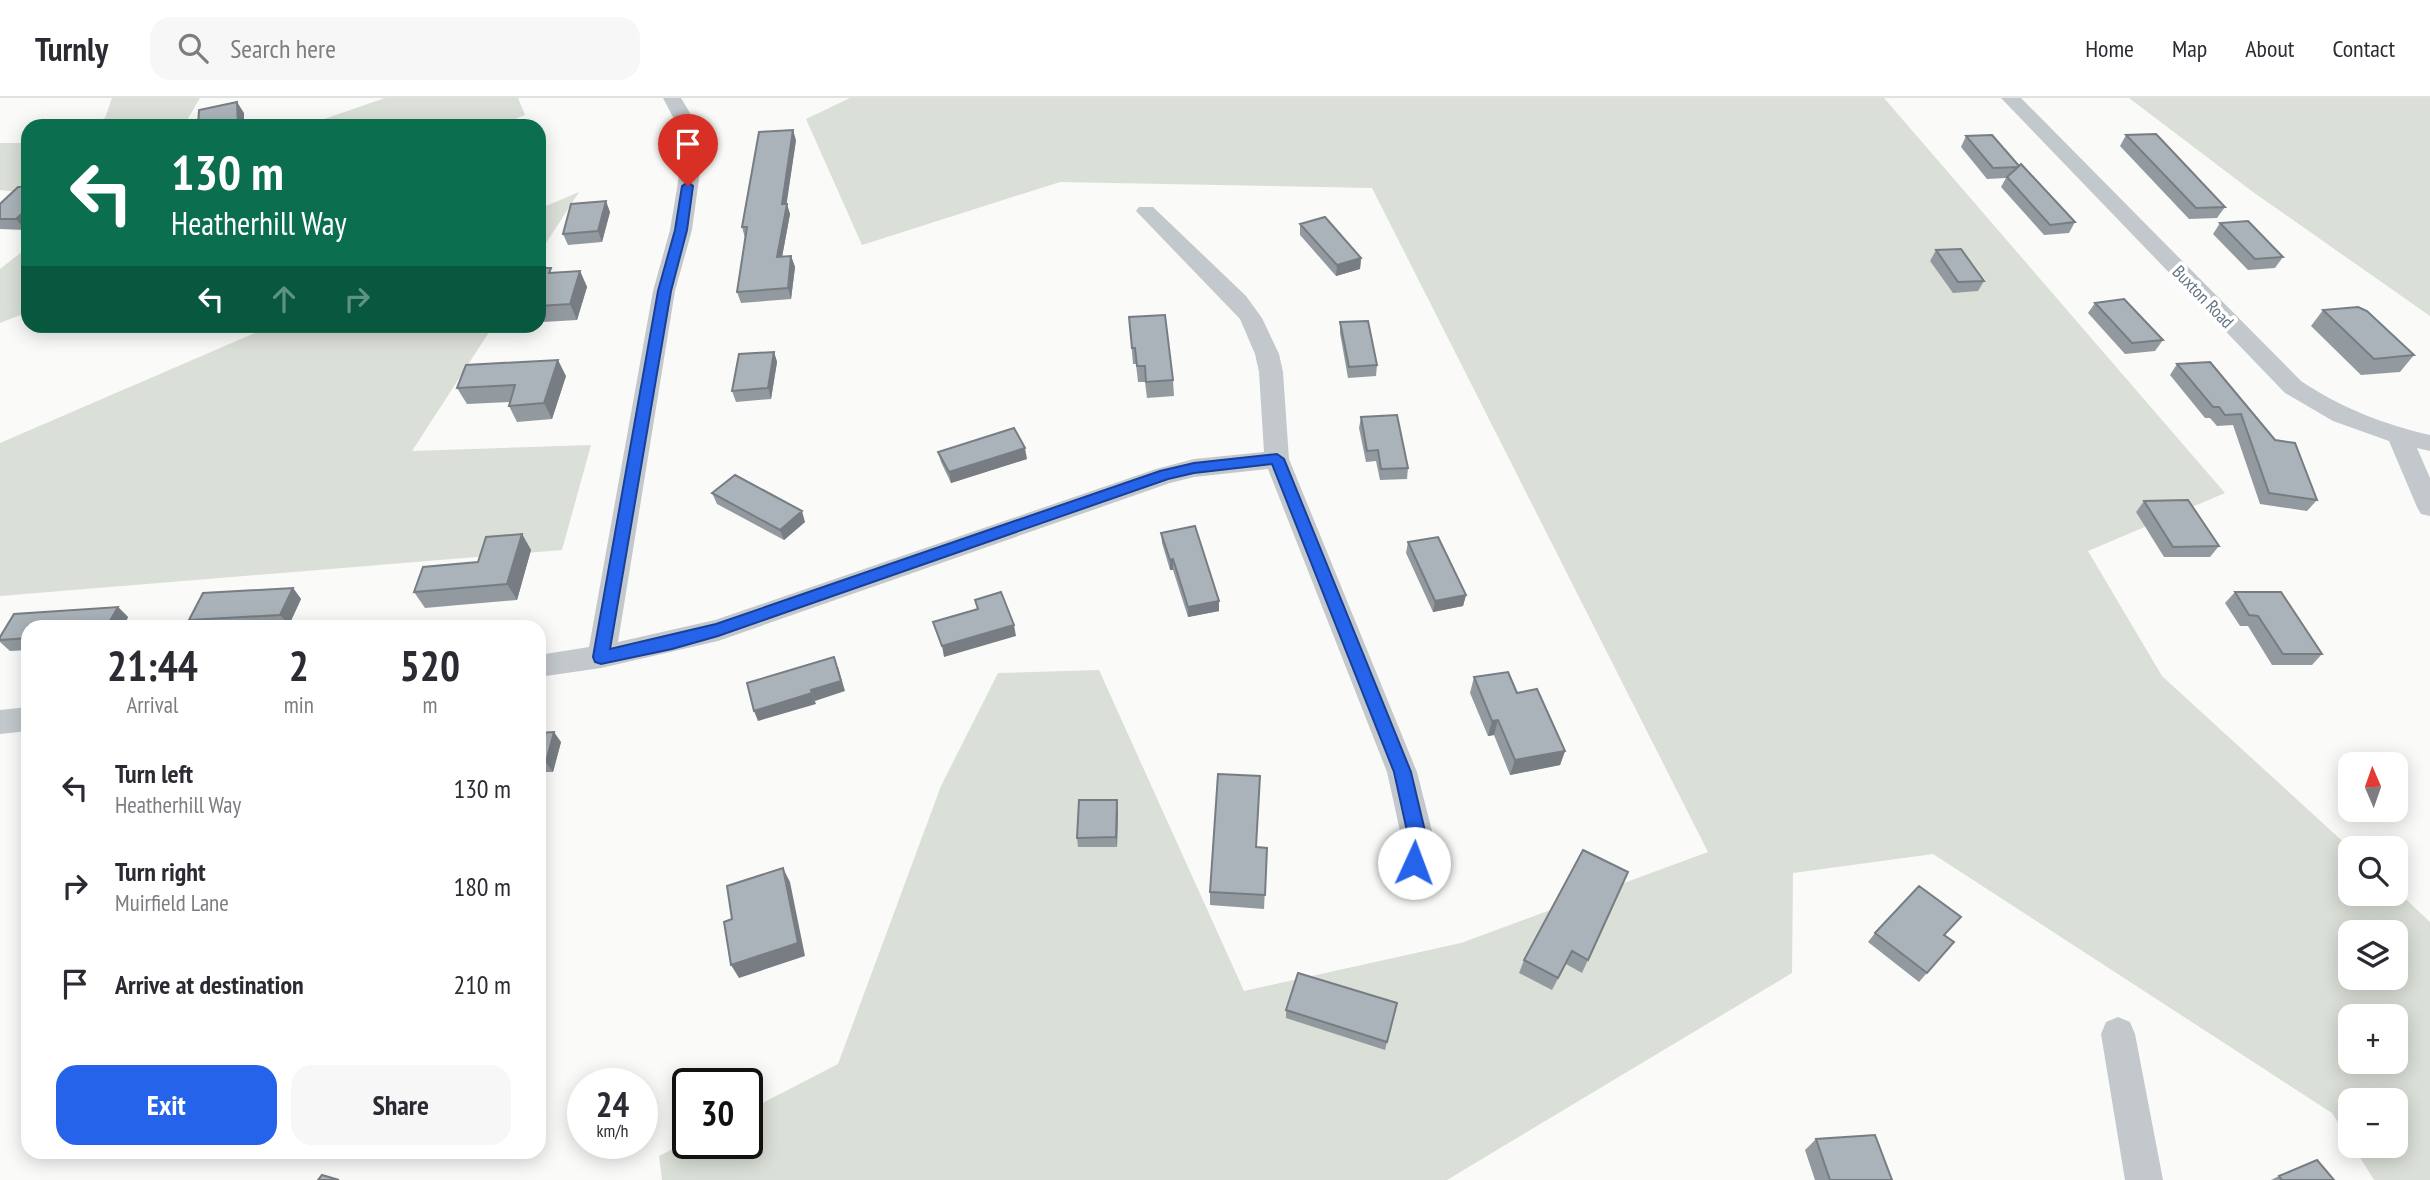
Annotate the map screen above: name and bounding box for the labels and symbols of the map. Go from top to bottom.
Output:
pin [658,114,718,186]
street label: Buxton Road [2168,260,2239,333]
north arrow [2338,752,2408,822]
position arrow [1377,826,1451,900]
speed limit sign: 30 [672,1068,763,1159]

